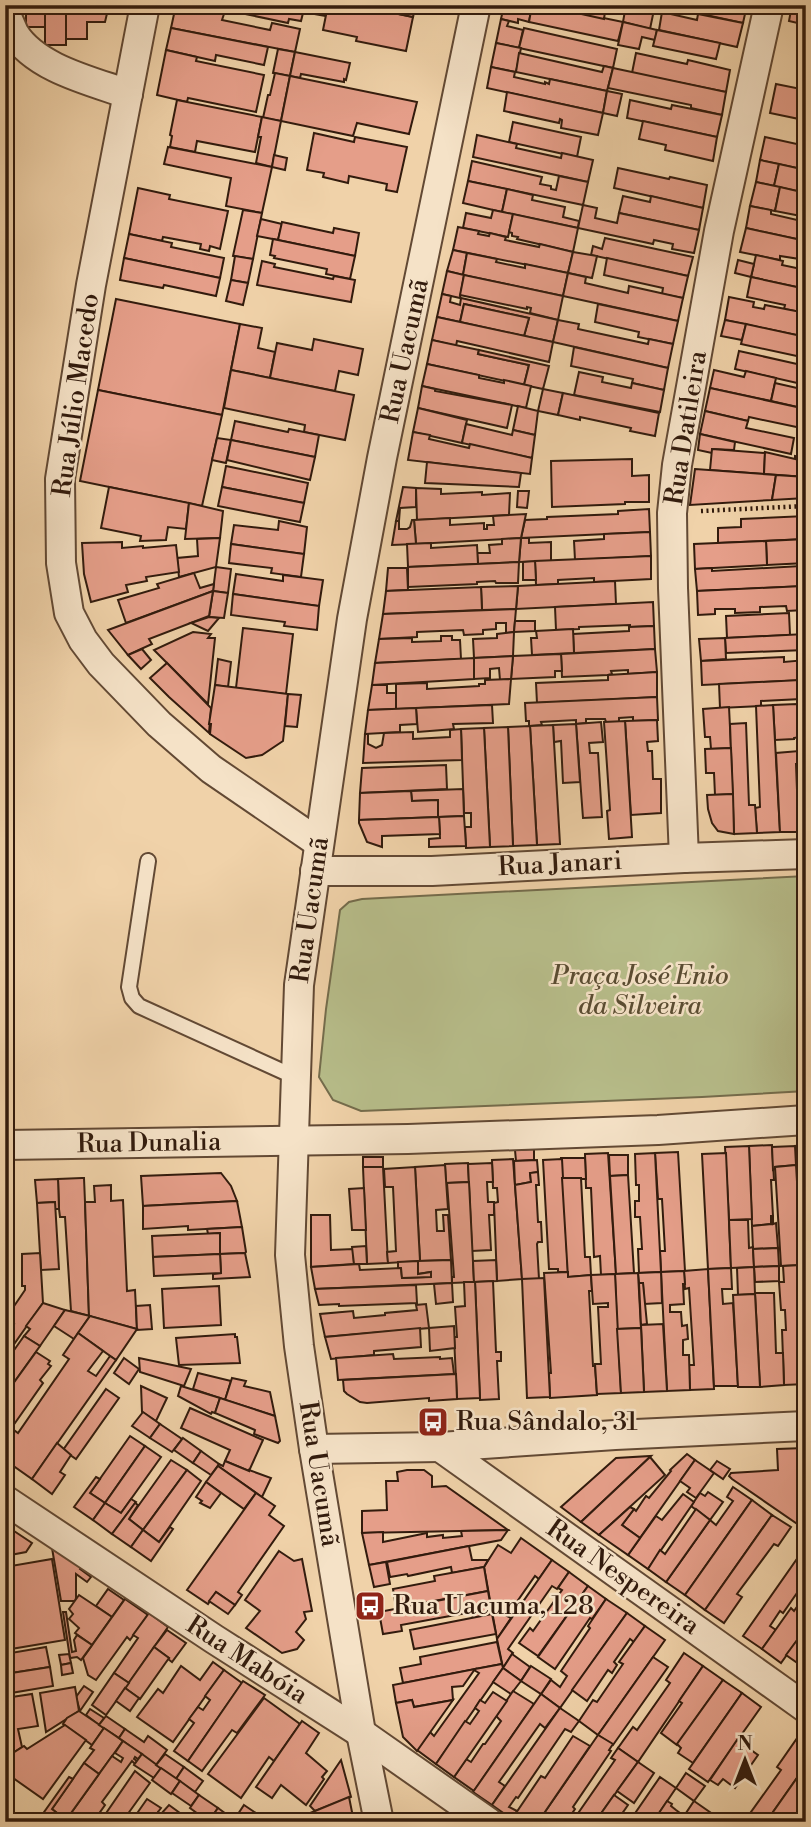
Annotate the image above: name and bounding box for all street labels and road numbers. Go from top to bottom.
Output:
street label: Rua Uacumã [374,275,436,426]
street label: Rua Júlio Macedo [46,291,106,499]
street label: Rua Datileira [658,348,714,508]
street label: Rua Uacumã [284,834,336,985]
street label: Rua Janari [497,845,623,883]
street label: Rua Dunalia [77,1126,222,1160]
street label: Rua Uacumã [292,1399,346,1550]
street label: Rua Nespereira [540,1512,707,1642]
street label: Rua Mabóia [180,1609,315,1712]

